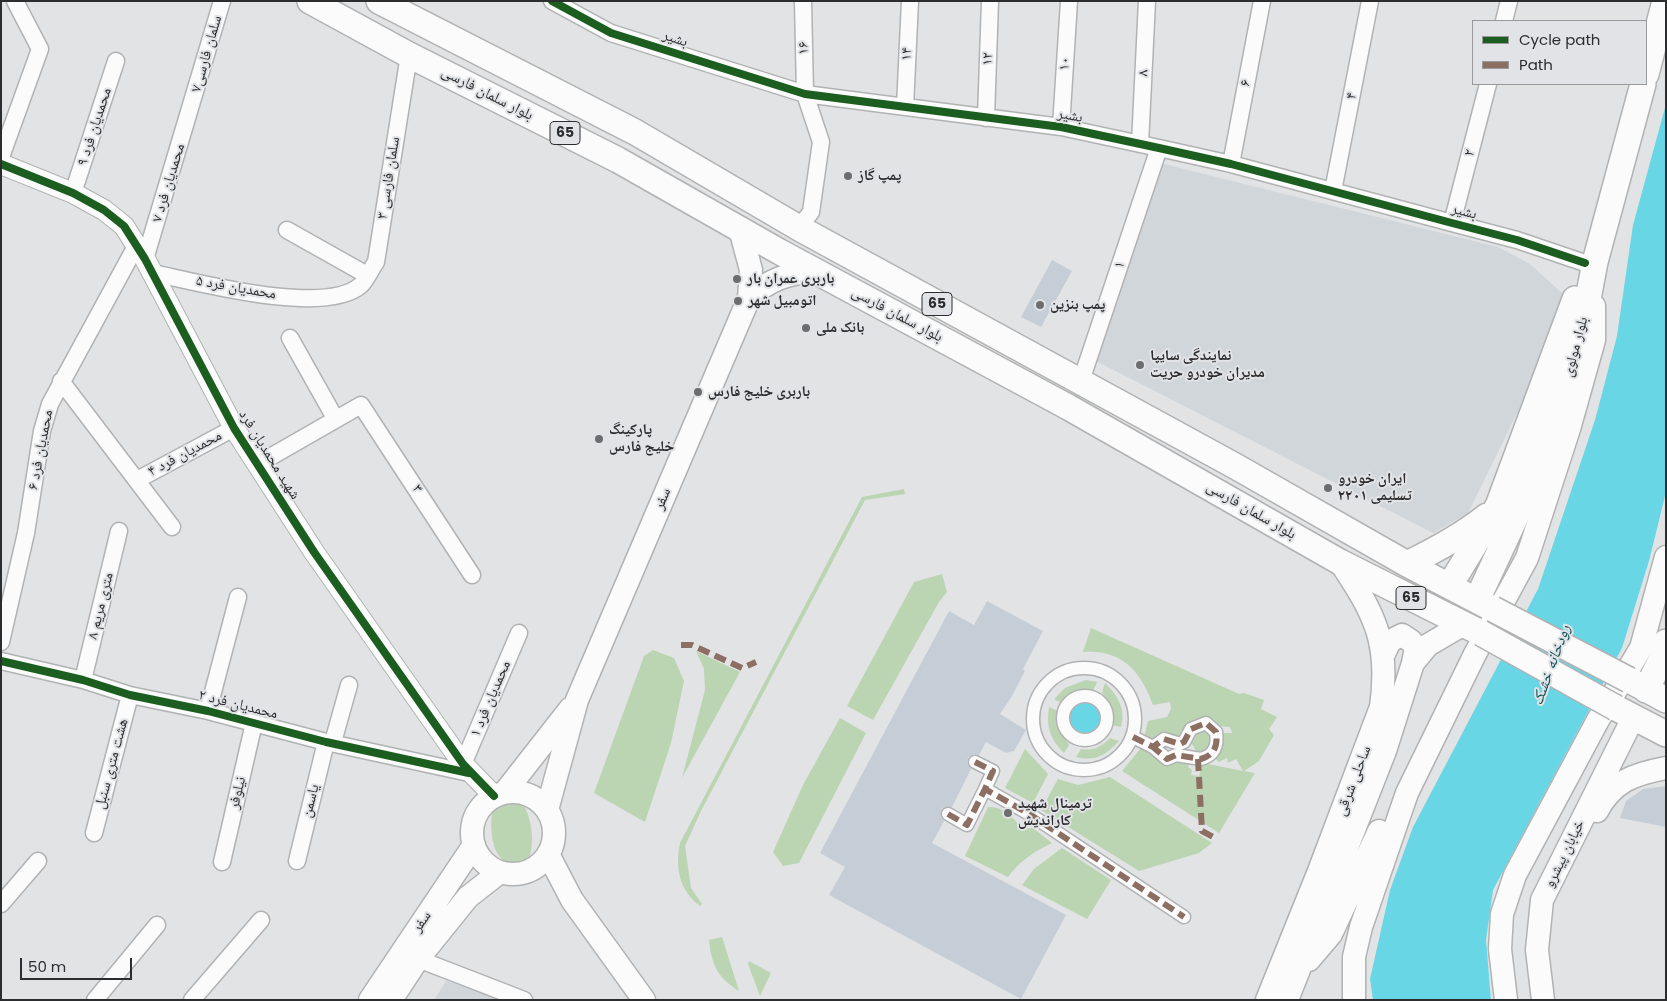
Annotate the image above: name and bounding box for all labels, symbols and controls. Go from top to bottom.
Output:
street label: سلمان فارسی۷ [187,13,227,95]
legend [1472,20,1647,85]
street label: بشیر [660,26,690,52]
text: Cycle path [1519,29,1600,50]
street label: ۱۶ [795,41,813,55]
street label: ۱۴ [898,47,916,61]
street label: ۱۲ [979,52,997,66]
text: Path [1519,54,1553,75]
street label: ۱۰ [1056,57,1074,71]
street label: بلوار سلمان فارسی [438,63,536,125]
street label: ۸ [1135,69,1153,77]
street label: ۶ [1237,78,1255,88]
street label: ۹ محمدیان فرد [74,86,116,168]
street label: ۴ [1343,91,1361,101]
street label: بشیر [1056,105,1084,127]
road number: 65 [550,122,580,144]
street label: ۳ سلمان فارسی [374,136,404,220]
street label: ۷ محمدیان فرد [149,142,189,224]
street label: ۲ [1460,147,1480,159]
place label: پمپ گاز [858,167,901,185]
marker: پمپ گاز [842,170,854,182]
street label: بشیر [1449,200,1479,224]
street label: ۱ [1110,259,1130,271]
place label: باربری عمران بار [747,270,834,288]
street label: ۵ محمدیان فرد [194,272,278,304]
marker: باربری عمران بار [731,273,743,285]
street label: بلوار سلمان فارسی [848,283,946,347]
place label: اتومبیل شهر [748,292,816,310]
road number: 65 [922,292,952,316]
marker: اتومبیل شهر [732,295,744,307]
place label: پمپ بنزین [1050,296,1105,314]
marker: پمپ بنزین [1034,299,1046,311]
street label: بلوار مولوی [1559,315,1593,379]
place label: بانک ملی [816,319,864,337]
marker: بانک ملی [800,322,812,334]
place label: نمایندگی سایپا مدیران خودرو حریت [1150,347,1265,382]
marker: نمایندگی سایپا مدیران خودرو حریت [1134,359,1146,371]
place label: باربری خلیج فارس [708,383,810,401]
marker: باربری خلیج فارس [692,386,704,398]
street label: شهید محمدیان فرد [234,407,304,503]
street label: ۶ محمدیان فرد [24,408,58,492]
place label: پارکینگ خلیج فارس [609,421,674,456]
street label: ۴ محمدیان فرد [145,427,225,481]
marker: پارکینگ خلیج فارس [593,433,605,445]
place label: ایران خودرو تسلیمی ۲۲۰۱ [1338,470,1412,505]
street label: بلوار سلمان فارسی [1203,478,1299,544]
street label: ۳ [408,481,426,497]
marker: ایران خودرو تسلیمی ۲۲۰۱ [1322,482,1334,494]
street label: سفر [650,485,676,513]
street label: ۸ متری مریم [84,571,118,641]
road number: 65 [1396,586,1426,610]
water label: رودخانه خشک [1529,622,1575,708]
street label: ۱ محمدیان فرد [467,658,515,740]
street label: ۲ محمدیان فرد [196,686,280,724]
street label: هشت متری سنبل [91,717,133,811]
street label: ساحلی شرقی [1332,743,1376,819]
street label: نیلوفر [226,775,250,811]
street label: یاسمن [298,782,324,820]
place label: ترمینال شهید کاراندیش [1018,795,1092,830]
marker: ترمینال شهید کاراندیش [1002,807,1014,819]
street label: خیابان پیشرو [1541,817,1589,891]
street label: سفر [408,908,436,936]
scale bar [22,948,135,980]
text: 50 m [28,956,66,977]

